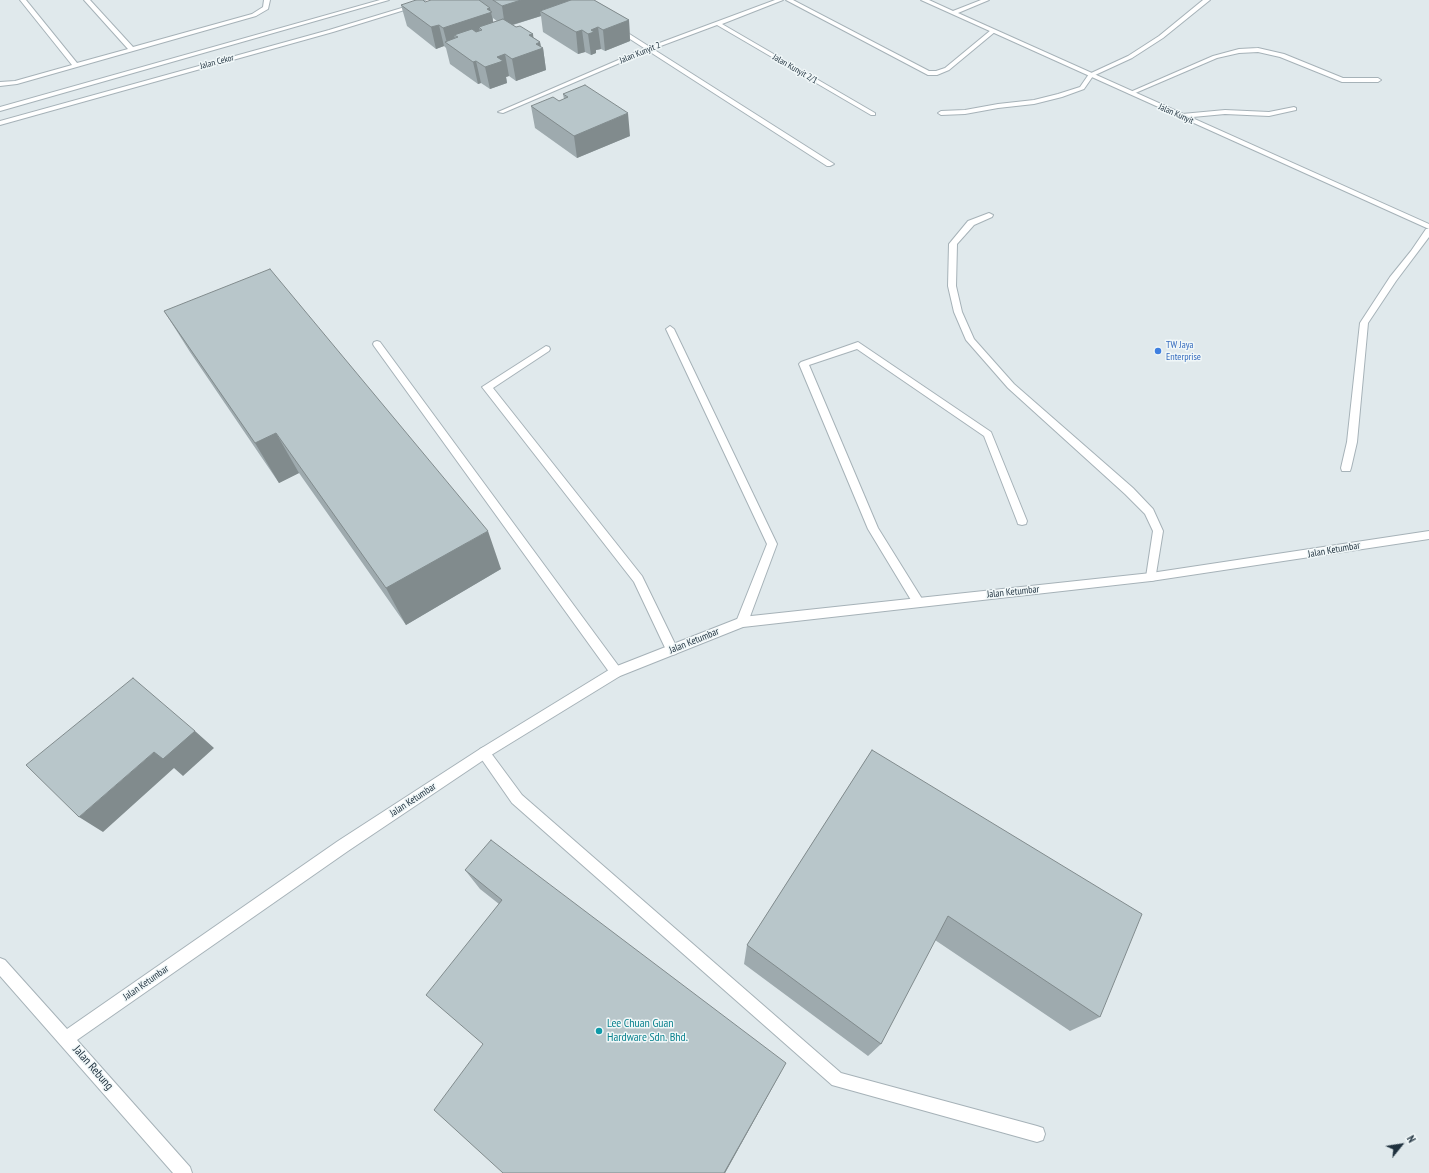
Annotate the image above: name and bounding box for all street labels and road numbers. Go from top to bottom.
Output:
street label: Jalan Kunyit 2 [618,40,662,66]
street label: Jalan Cekor [199,52,235,72]
street label: Jalan Kunyit 2/1 [771,52,819,86]
street label: Jalan Kunyit [1157,101,1195,127]
street label: Jalan Ketumbar [1307,540,1361,560]
street label: Jalan Ketumbar [986,583,1040,601]
street label: Jalan Ketumbar [667,626,721,656]
street label: Jalan Ketumbar [388,781,438,819]
street label: Jalan Ketumbar [121,963,171,1003]
street label: Jalan Rebung [70,1043,116,1093]

